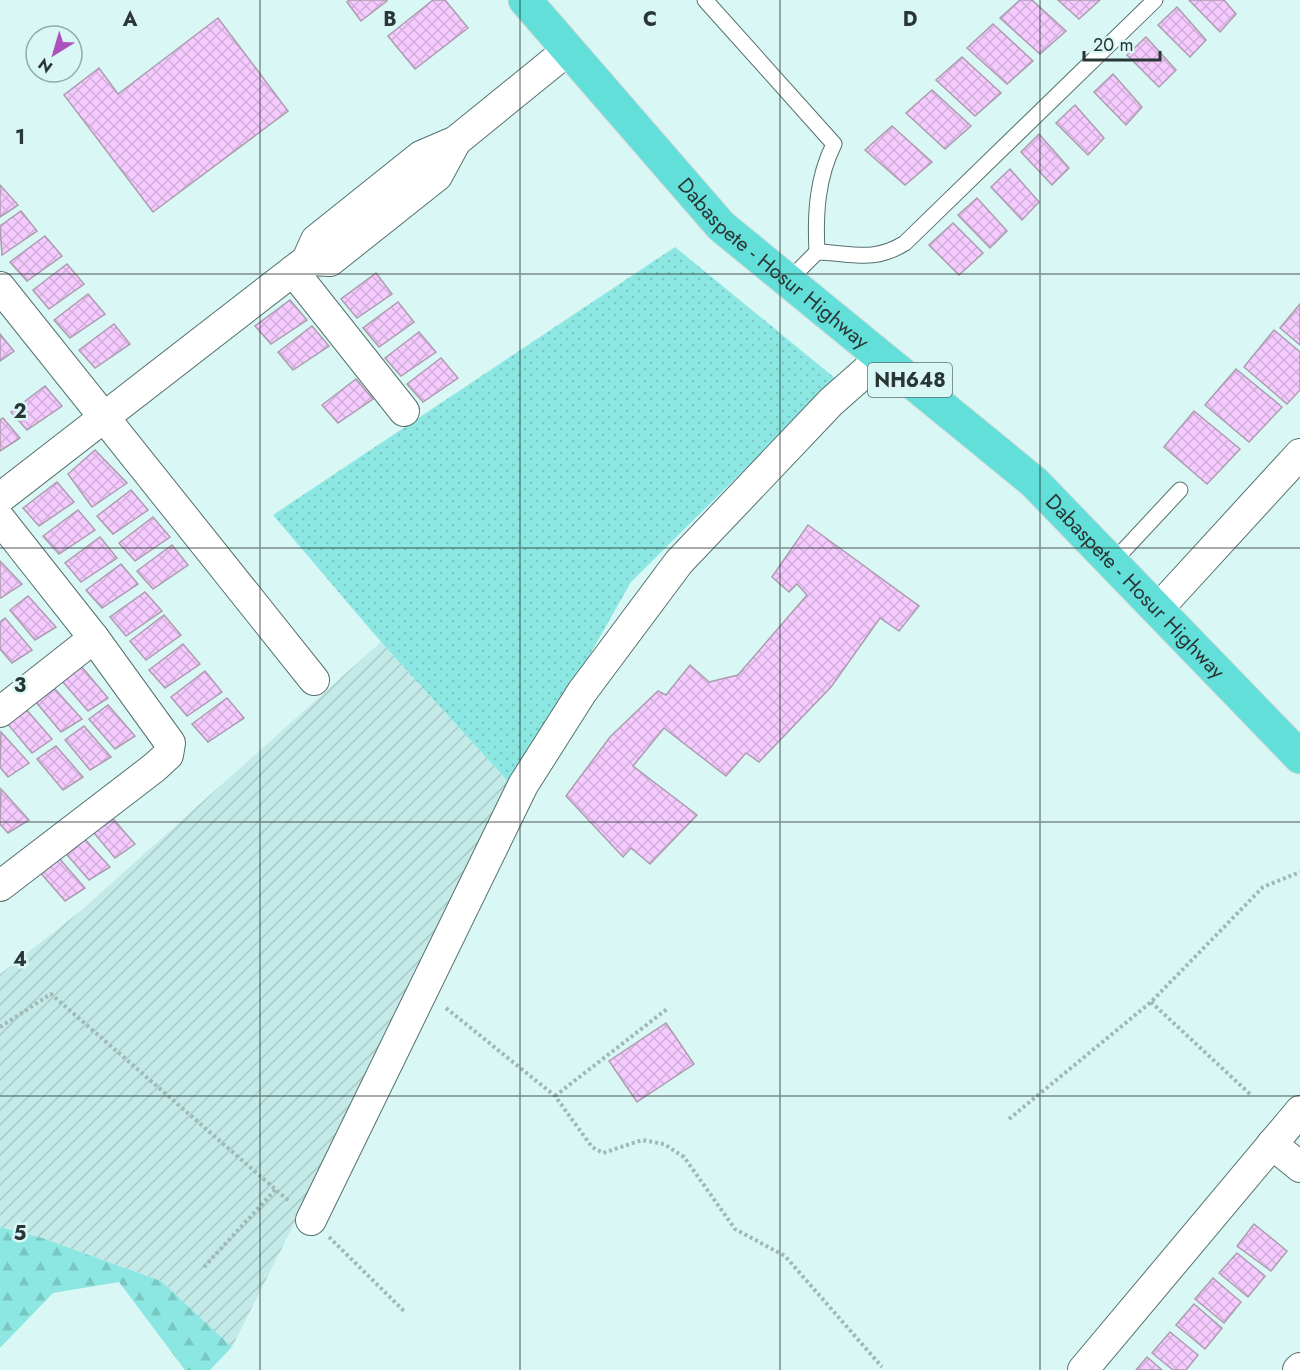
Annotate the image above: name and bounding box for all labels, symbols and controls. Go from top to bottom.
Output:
text: A [122,5,138,34]
text: B [383,5,397,34]
text: C [643,5,657,34]
text: D [903,5,917,34]
north arrow [24,24,84,84]
scale bar [1084,24,1160,62]
text: 20 m [1093,32,1133,58]
text: N [33,53,57,79]
text: 1 [15,123,25,152]
street label: Dabaspete - Hosur Highway [671,171,876,357]
road number: NH648 [868,363,952,397]
text: 2 [13,397,27,426]
street label: Dabaspete - Hosur Highway [1038,487,1232,686]
text: 3 [14,671,26,700]
text: 4 [13,945,27,974]
text: 5 [14,1219,27,1248]

